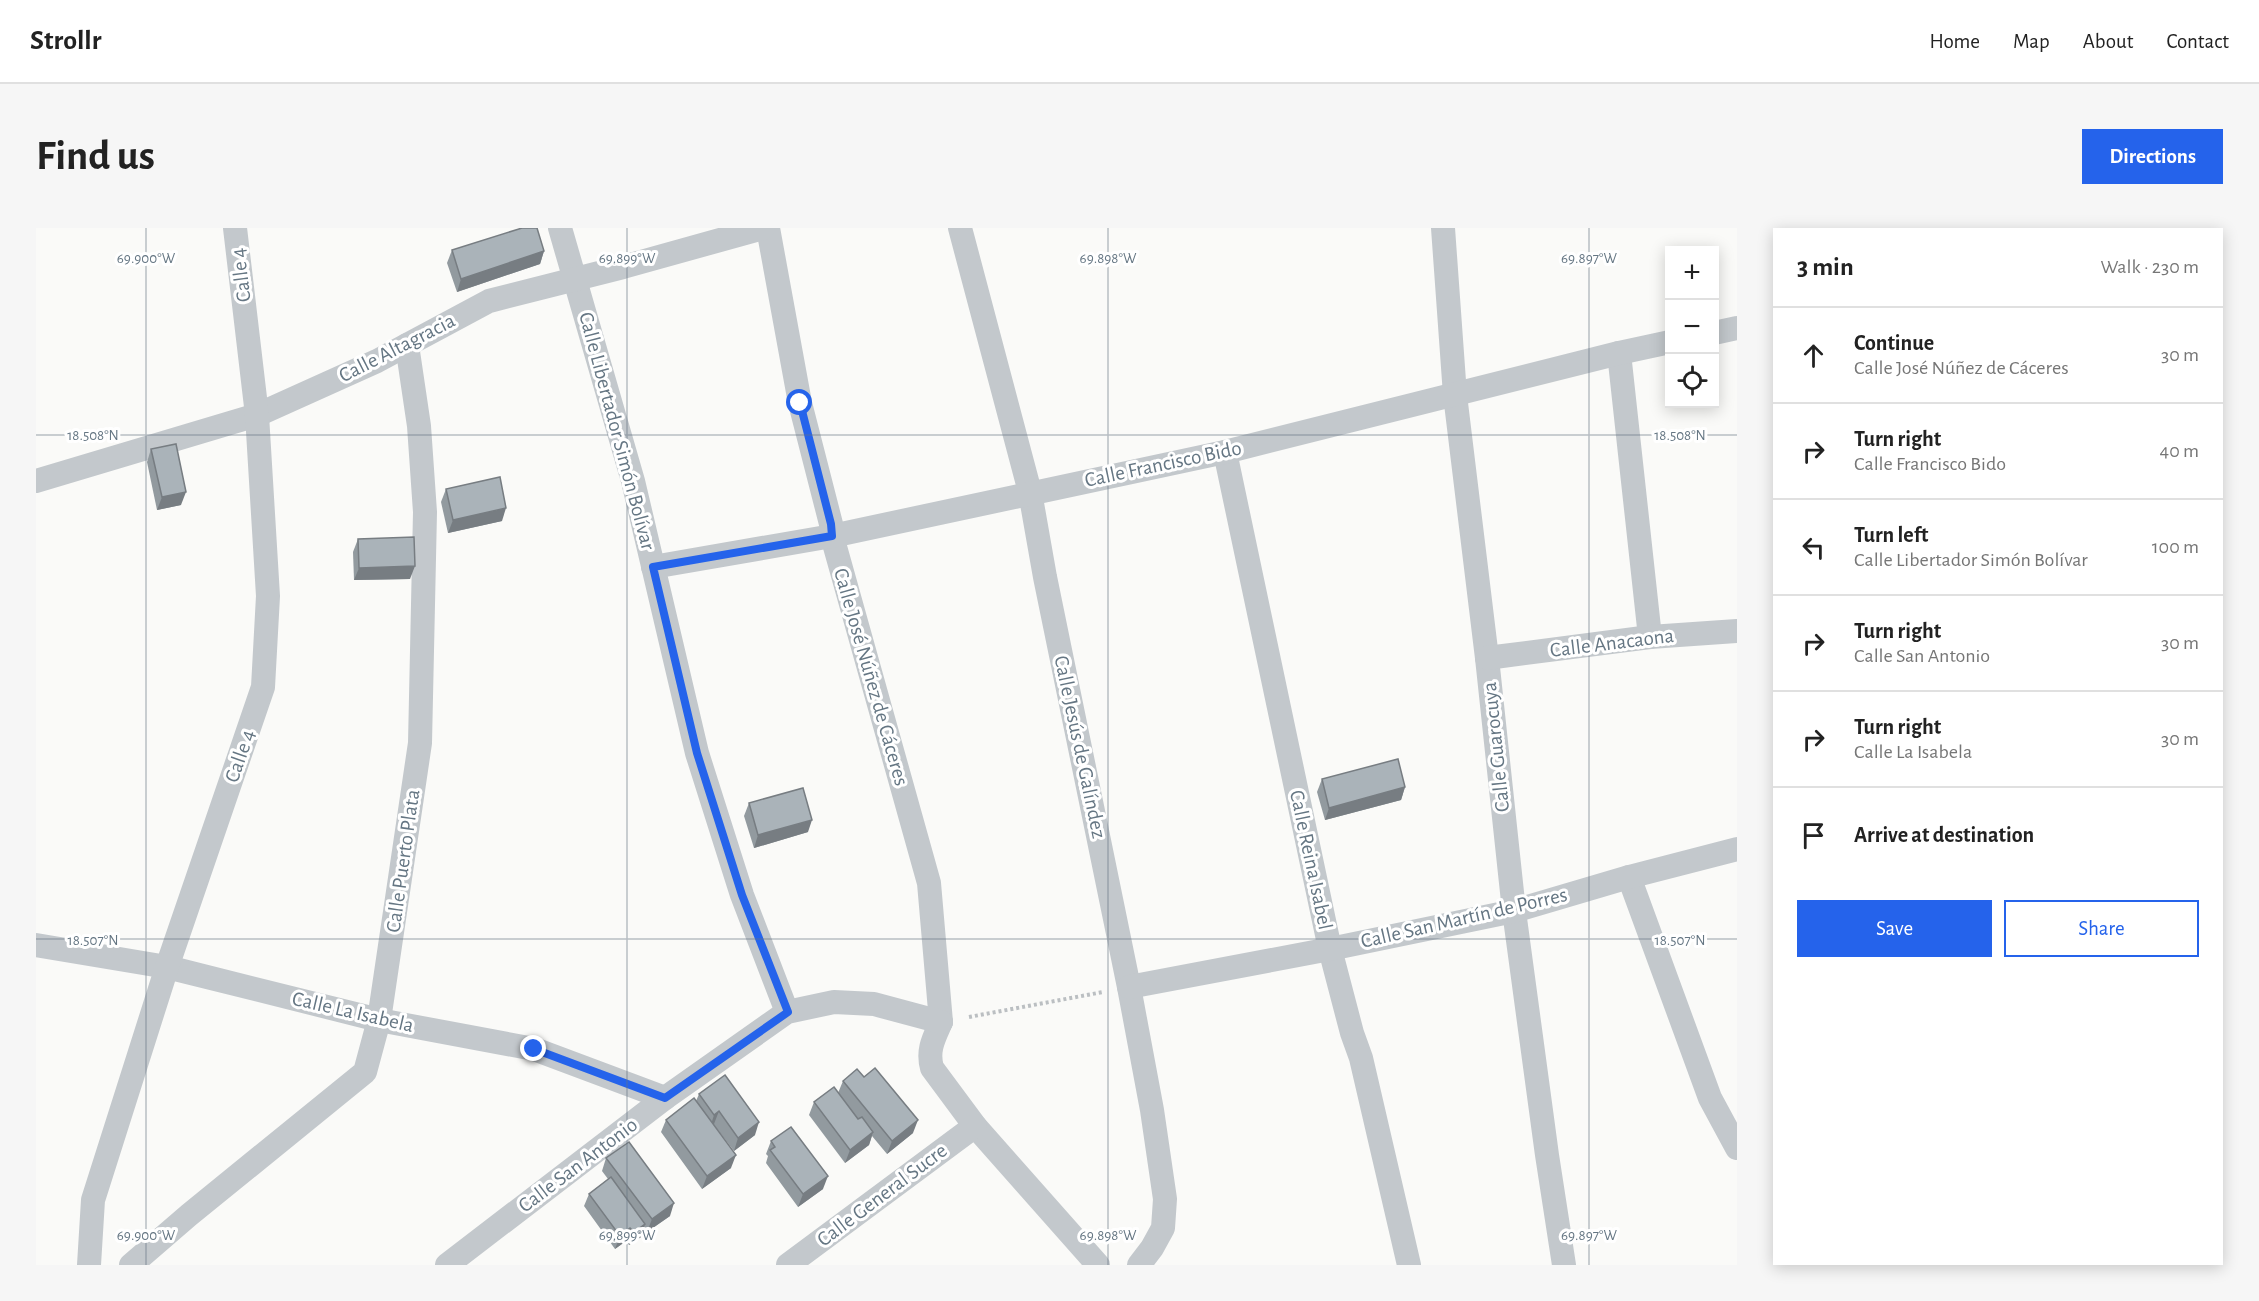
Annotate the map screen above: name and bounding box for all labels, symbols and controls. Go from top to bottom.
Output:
text: Strollr [30,27,101,55]
text: Home [1929,31,1980,52]
text: Map [2013,31,2050,52]
text: About [2083,31,2133,52]
text: Contact [2166,31,2229,52]
button: Directions [2082,129,2223,184]
text: Find us [36,135,155,177]
map controls [1665,246,1719,408]
button: + [1665,246,1719,300]
street label: Calle 4 [227,247,255,303]
text: 69.900°W [117,251,176,266]
text: 69.899°W [599,251,656,266]
text: 69.898°W [1080,251,1137,266]
text: 69.897°W [1561,251,1618,266]
text: 3 min [1797,254,1854,280]
text: Walk · 230 m [2101,257,2199,277]
button: − [1665,300,1719,354]
street label: Calle Altagracia [336,310,459,386]
street label: Calle Libertador Simón Bolívar [575,310,659,552]
text: Continue [1854,332,1934,354]
icon: ahead [1797,339,1830,372]
text: 30 m [2161,345,2199,365]
button: locate [1665,354,1719,408]
text: Calle José Núñez de Cáceres [1854,358,2069,378]
route start [786,389,812,415]
text: 18.508°N [67,428,119,443]
text: 18.508°N [1654,428,1706,443]
text: Turn right [1854,428,1941,450]
icon: right [1797,435,1830,468]
street label: Calle Francisco Bido [1083,437,1243,491]
text: 40 m [2160,441,2199,461]
text: Calle Francisco Bido [1854,454,2006,474]
text: Turn left [1854,524,1928,546]
icon: left [1797,531,1830,564]
text: 100 m [2152,537,2199,557]
text: Calle Libertador Simón Bolívar [1854,550,2088,570]
street label: Calle José Núñez de Cáceres [830,566,912,788]
text: Turn right [1854,620,1941,642]
street label: Calle Anacaona [1549,625,1675,661]
icon: right [1797,627,1830,660]
text: 30 m [2161,633,2199,653]
text: Calle San Antonio [1854,646,1990,666]
street label: Calle Jesús de Galíndez [1050,654,1110,840]
street label: Calle Guarocuya [1479,681,1513,813]
text: Turn right [1854,716,1941,738]
icon: right [1797,723,1830,756]
street label: Calle 4 [221,727,259,785]
text: 30 m [2161,729,2199,749]
text: Calle La Isabela [1854,742,1972,762]
street label: Calle Puerto Plata [383,788,423,934]
street label: Calle Reina Isabel [1286,788,1336,932]
icon: arrive [1797,819,1830,852]
text: Arrive at destination [1854,824,2034,846]
street label: Calle San Martín de Porres [1359,884,1569,952]
button: Save [1797,900,1992,957]
button: Share [2004,900,2199,957]
text: 18.507°N [68,933,118,948]
text: 18.507°N [1655,933,1705,948]
street label: Calle La Isabela [290,988,416,1036]
route end [520,1035,546,1061]
street label: Calle San Antonio [515,1114,641,1216]
street label: Calle General Sucre [813,1140,951,1250]
text: 69.900°W [117,1228,176,1243]
text: 69.899°W [599,1228,656,1243]
text: 69.898°W [1080,1228,1137,1243]
text: 69.897°W [1561,1228,1618,1243]

